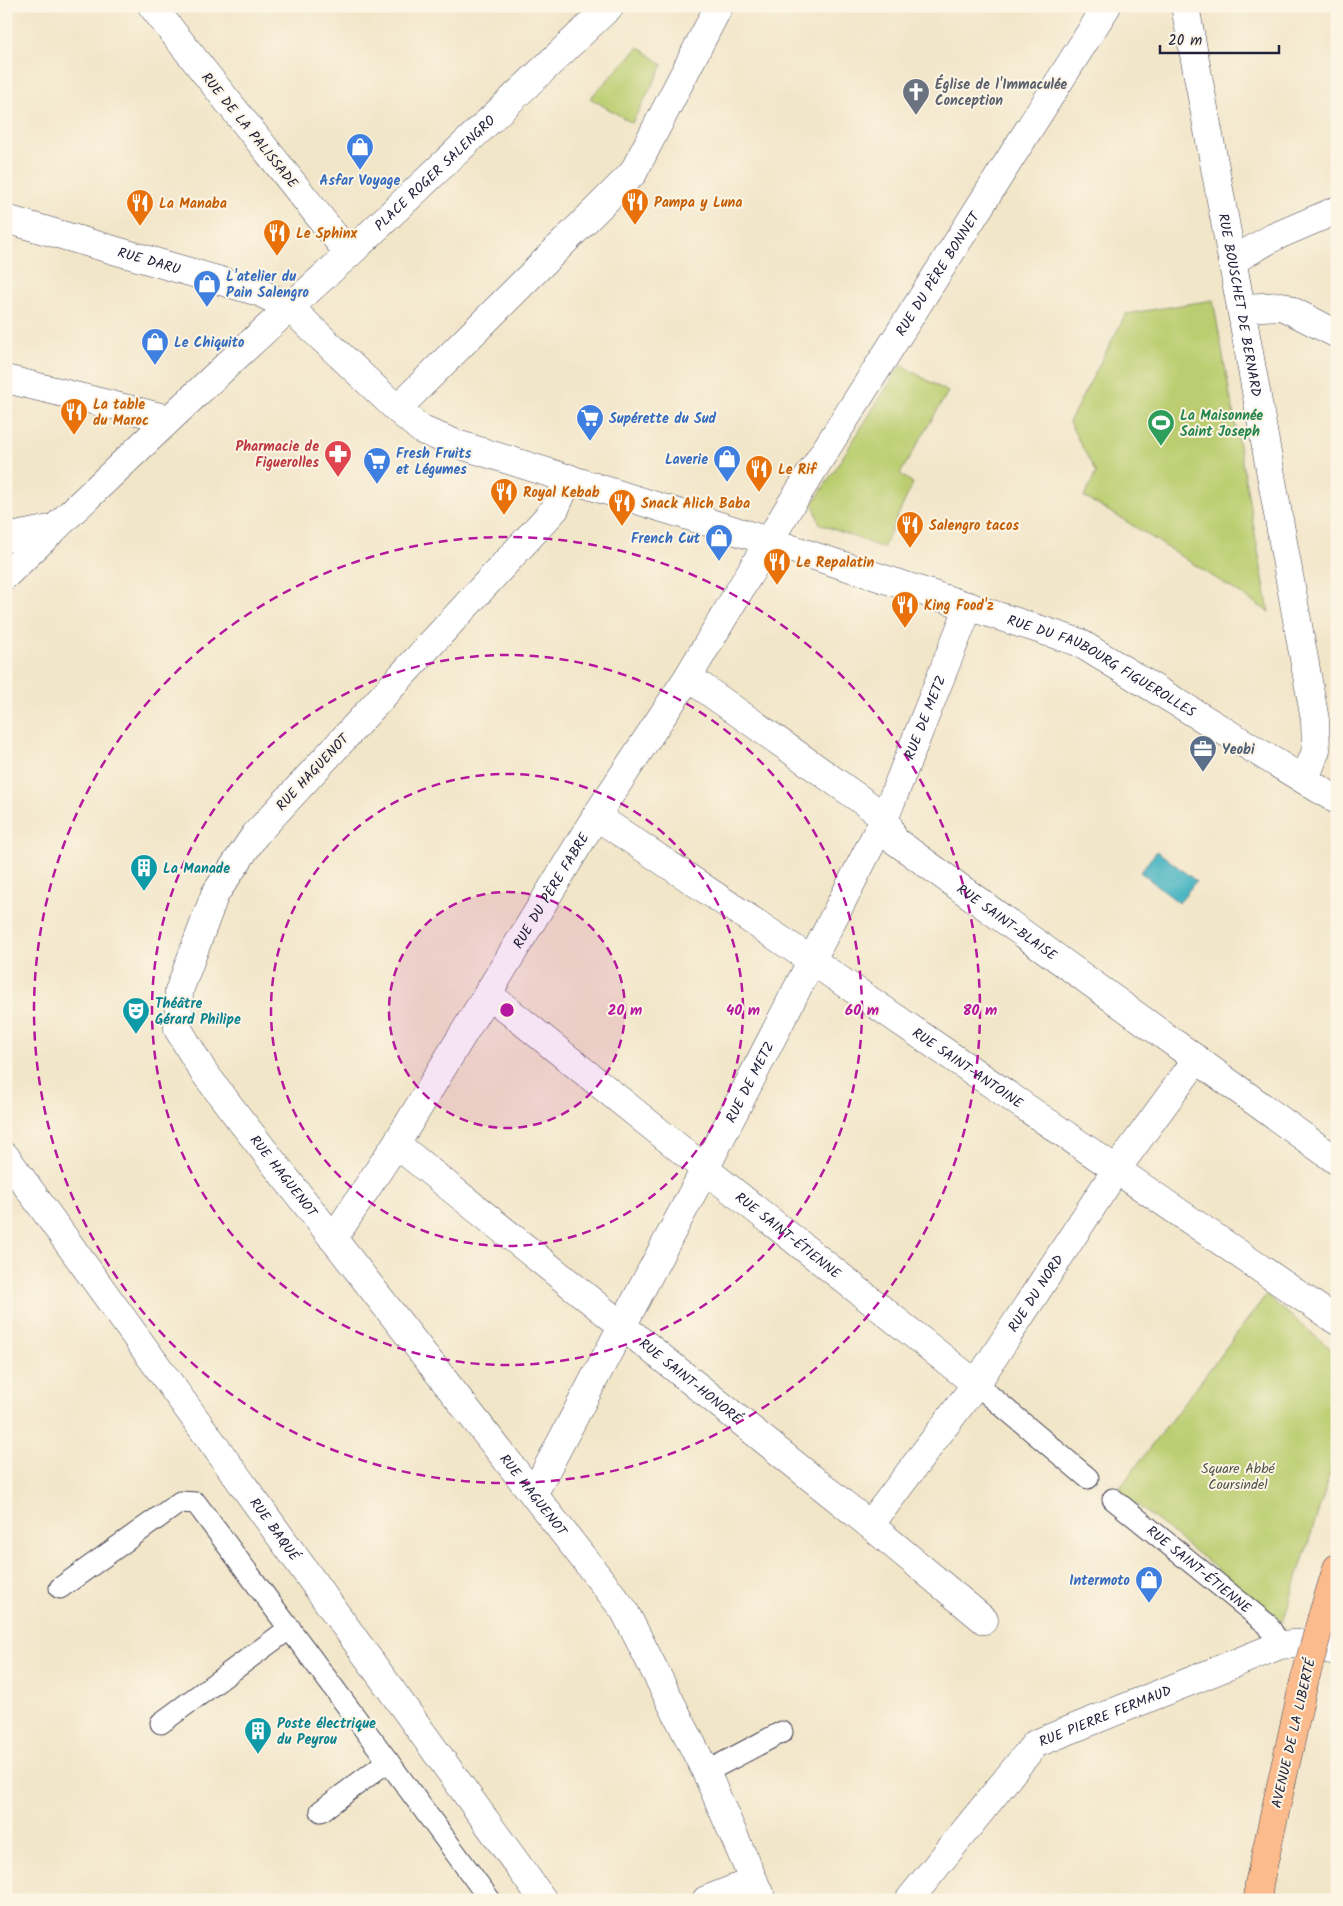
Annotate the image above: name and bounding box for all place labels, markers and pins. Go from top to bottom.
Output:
place label: Église de l'Immaculée Conception [935,74,1067,112]
church icon: Église de l'Immaculée Conception [901,77,931,116]
shop icon: Asfar Voyage [345,132,375,171]
place label: Asfar Voyage [320,170,401,192]
restaurant icon: Pampa y Luna [620,187,650,226]
restaurant icon: La Manaba [125,188,155,227]
place label: Pampa y Luna [654,192,742,214]
place label: La Manaba [159,193,227,215]
restaurant icon: Le Sphinx [262,218,292,257]
place label: Le Sphinx [296,223,357,245]
place label: L'atelier du Pain Salengro [226,266,310,304]
shop icon: L'atelier du Pain Salengro [192,269,222,308]
shop icon: Le Chiquito [140,327,170,366]
place label: Le Chiquito [174,332,245,354]
place label: La table du Maroc [93,394,149,432]
restaurant icon: La table du Maroc [59,397,89,436]
supermarket icon: Supérette du Sud [575,403,605,442]
place label: La Maisonnée Saint Joseph [1180,405,1263,443]
place label: Supérette du Sud [609,408,716,430]
sports icon: La Maisonnée Saint Joseph [1146,408,1176,447]
place label: Pharmacie de Figuerolles [236,436,319,474]
pharmacy icon: Pharmacie de Figuerolles [323,439,353,478]
place label: Fresh Fruits et Légumes [396,443,472,481]
shop icon: Laverie [712,444,742,483]
supermarket icon: Fresh Fruits et Légumes [362,446,392,485]
place label: Laverie [665,449,708,471]
restaurant icon: Le Rif [744,454,774,493]
place label: Le Rif [778,459,818,481]
restaurant icon: Royal Kebab [489,477,519,516]
place label: Royal Kebab [523,482,600,504]
restaurant icon: Snack Alich Baba [607,488,637,527]
place label: Snack Alich Baba [641,493,750,515]
restaurant icon: Salengro tacos [895,510,925,549]
place label: Salengro tacos [929,515,1019,537]
shop icon: French Cut [704,523,734,562]
place label: French Cut [631,528,701,550]
restaurant icon: Le Repalatin [762,547,792,586]
place label: Le Repalatin [796,552,875,574]
restaurant icon: King Food'z [890,590,920,629]
place label: King Food'z [924,595,994,617]
office icon: Yeobi [1188,734,1218,773]
place label: Yeobi [1222,739,1255,761]
building icon: La Manade [129,853,159,892]
place label: La Manade [163,858,230,880]
place label: Théâtre Gérard Philipe [155,993,241,1031]
theatre icon: Théâtre Gérard Philipe [121,996,151,1035]
centre of rings [498,1001,516,1019]
shop icon: Intermoto [1134,1565,1164,1604]
place label: Intermoto [1069,1570,1131,1592]
place label: Poste électrique du Peyrou [277,1713,376,1751]
building icon: Poste électrique du Peyrou [243,1716,273,1755]

